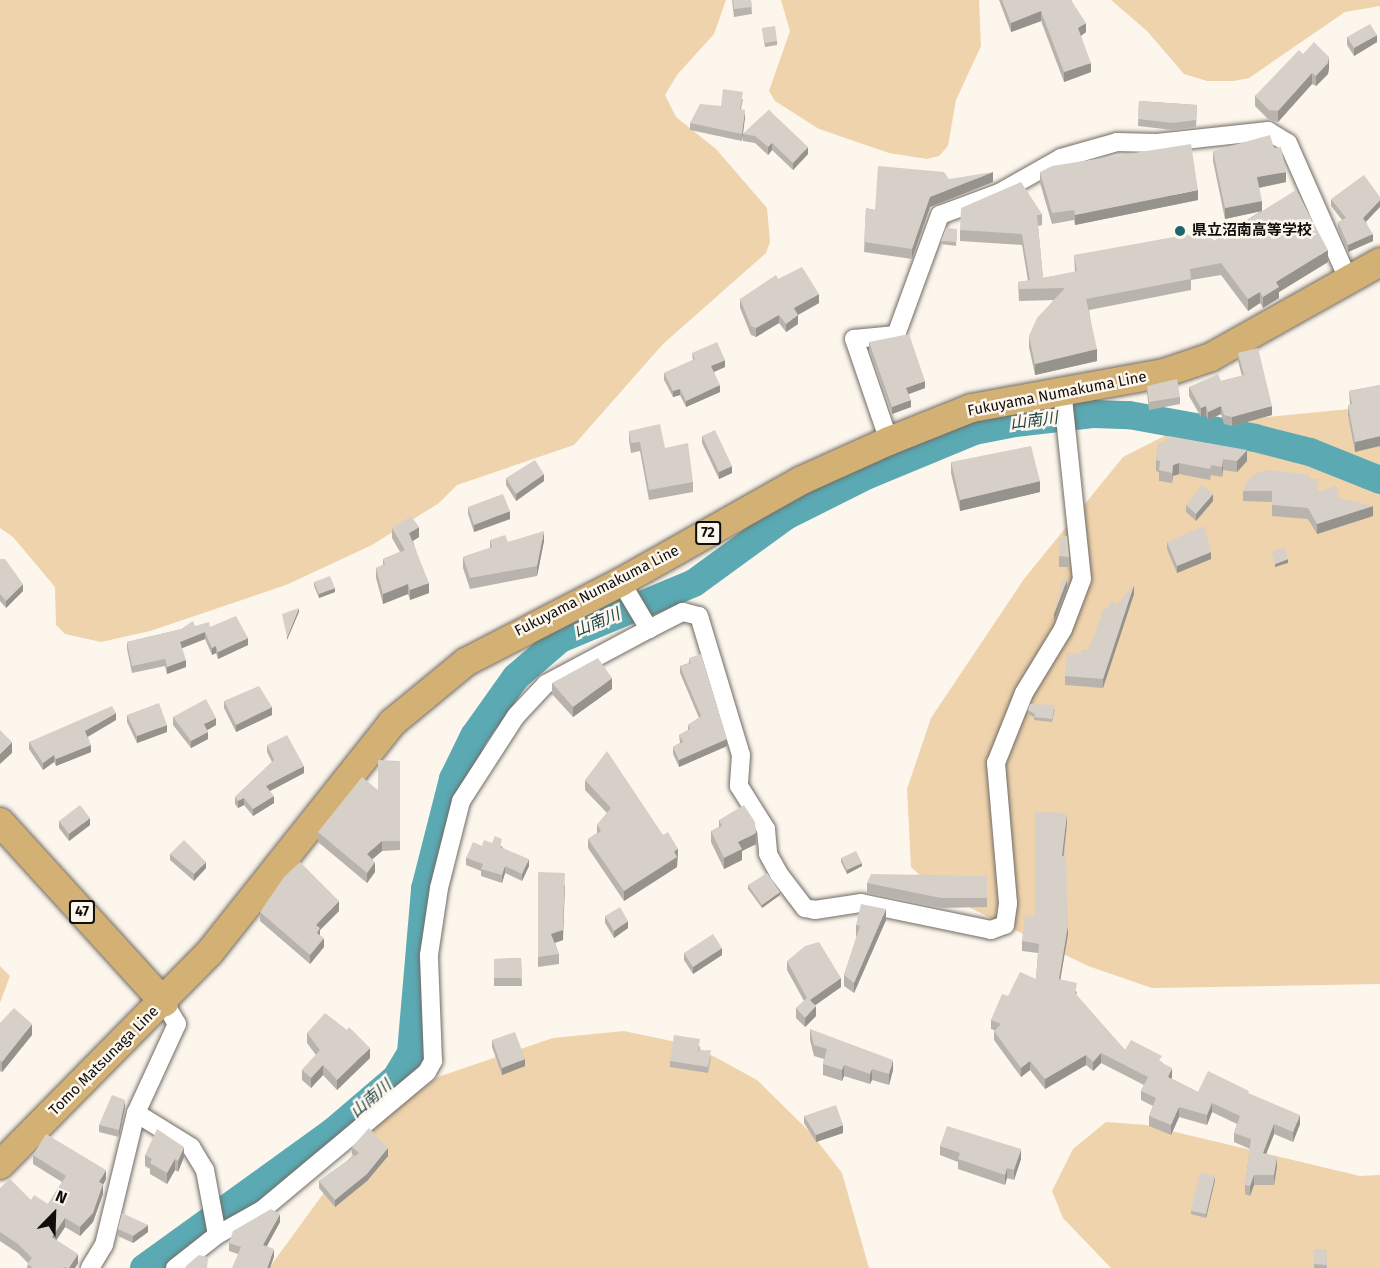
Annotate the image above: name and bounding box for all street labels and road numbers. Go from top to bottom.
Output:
street label: Fukuyama Numakuma Line [966,368,1148,420]
road number: 72 [694,522,722,544]
street label: Fukuyama Numakuma Line [512,542,682,640]
road number: 47 [68,901,96,923]
street label: Tomo Matsunaga Line [46,1003,162,1119]

